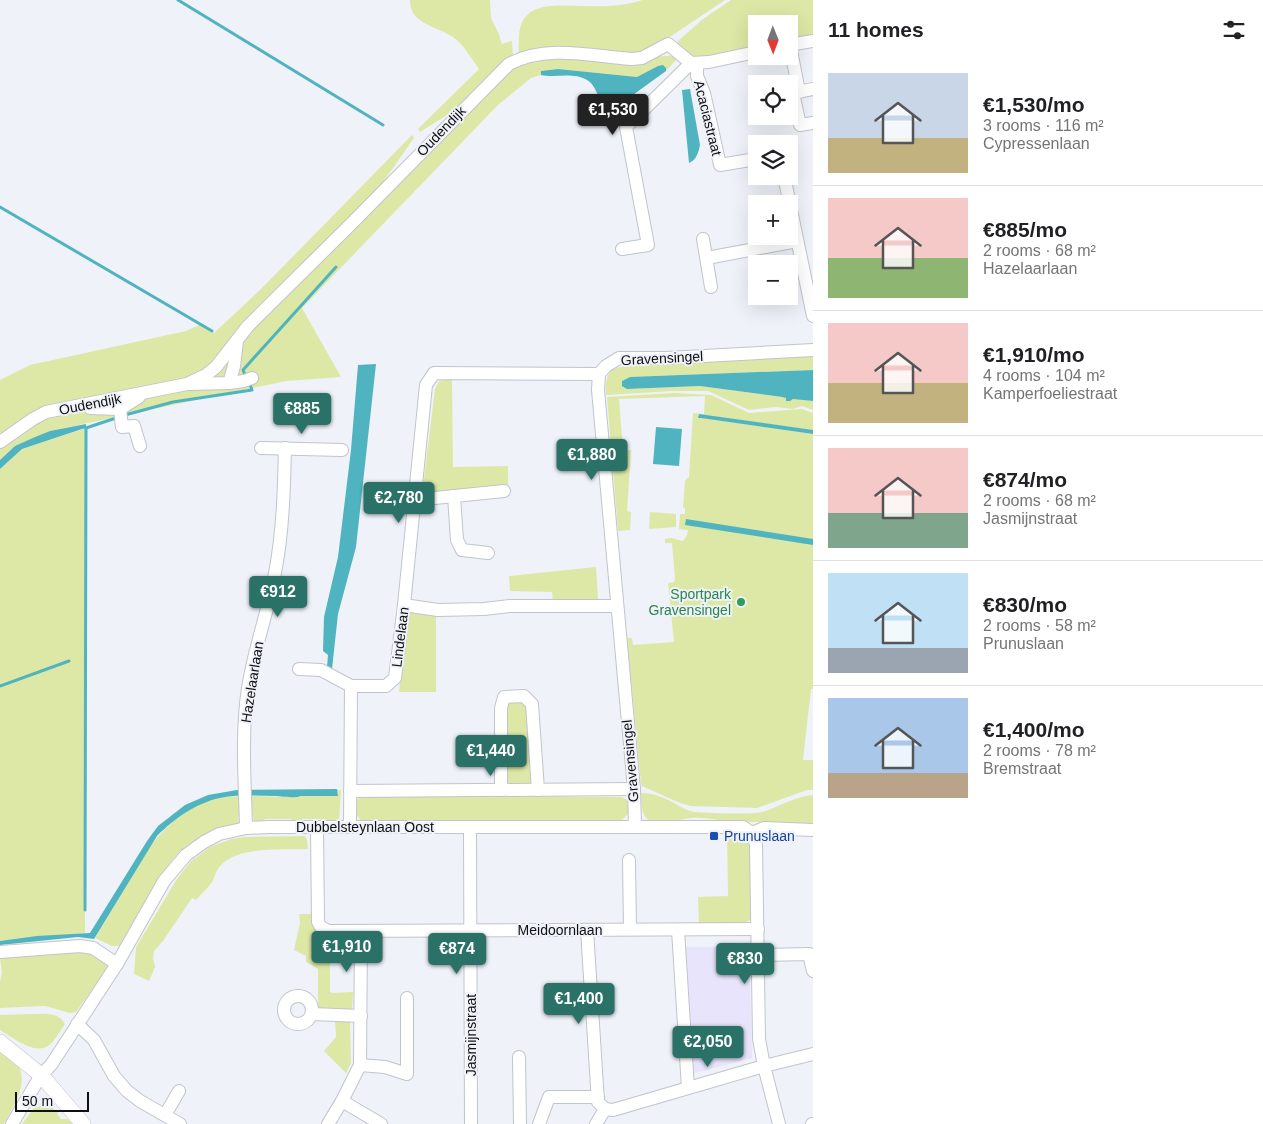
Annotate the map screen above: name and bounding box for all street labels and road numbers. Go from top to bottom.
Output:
street label: Acaciastraat [691,79,725,157]
street label: Oudendijk [413,102,469,159]
street label: Gravensingel [620,348,704,368]
street label: Oudendijk [58,390,123,418]
street label: Lindelaan [388,606,412,668]
street label: Hazelaarlaan [238,640,266,724]
street label: Gravensingel [618,719,642,803]
street label: Dubbelsteynlaan Oost [296,819,434,835]
street label: Meidoornlaan [518,922,602,938]
street label: Jasmijnstraat [463,994,479,1076]

